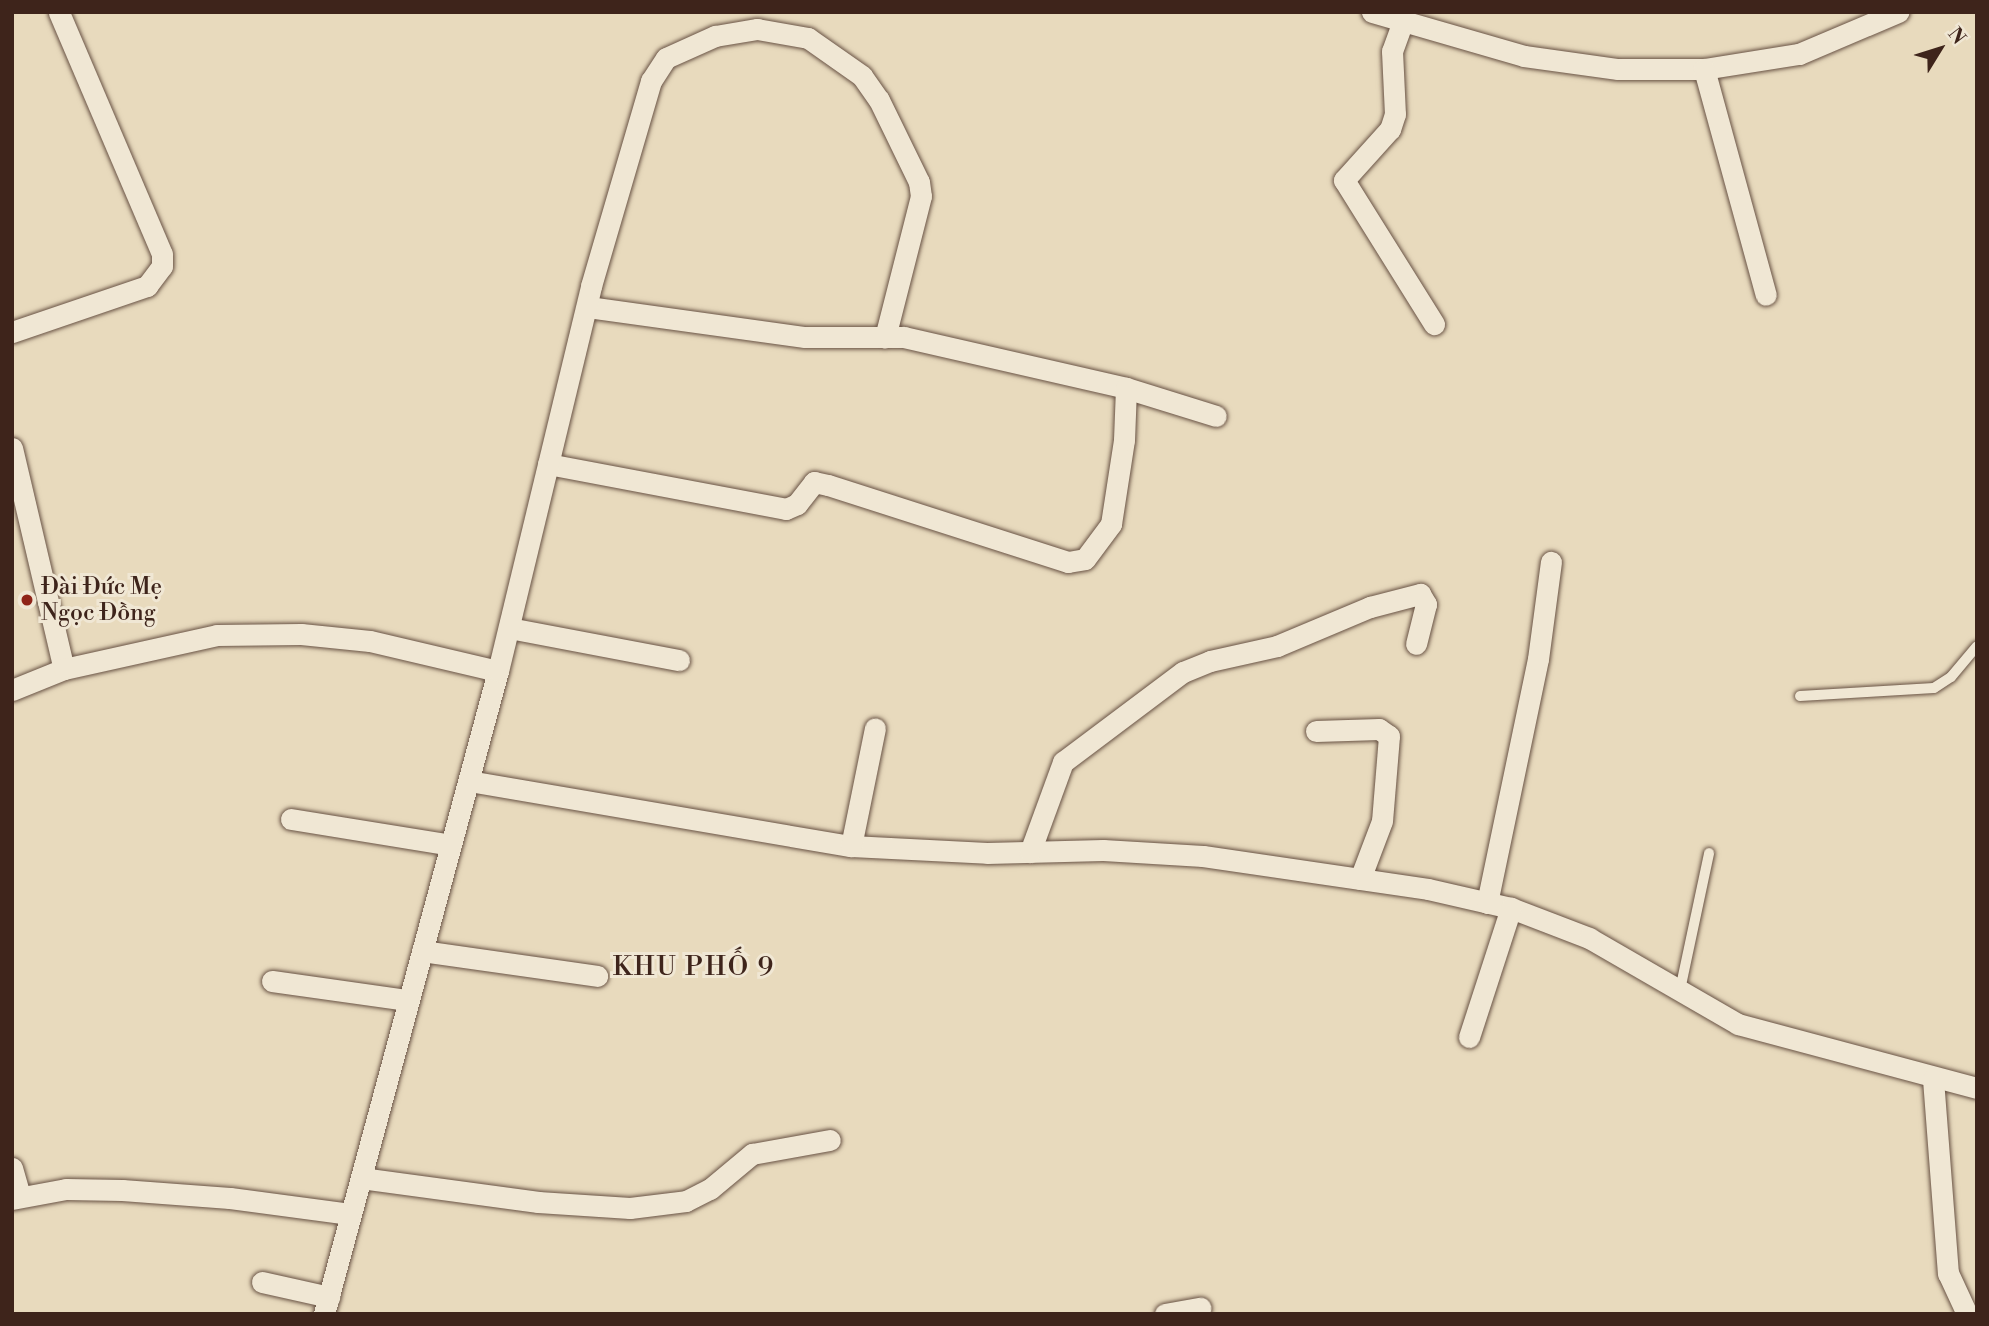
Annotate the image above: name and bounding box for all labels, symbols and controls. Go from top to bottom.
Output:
north arrow [1905,14,1975,84]
text: N [1942,23,1971,49]
place label: Đài Đức Mẹ Ngọc Đồng [41,573,162,627]
marker: Đài Đức Mẹ Ngọc Đồng [19,592,35,608]
district label: KHU PHỐ 9 [614,952,774,984]

